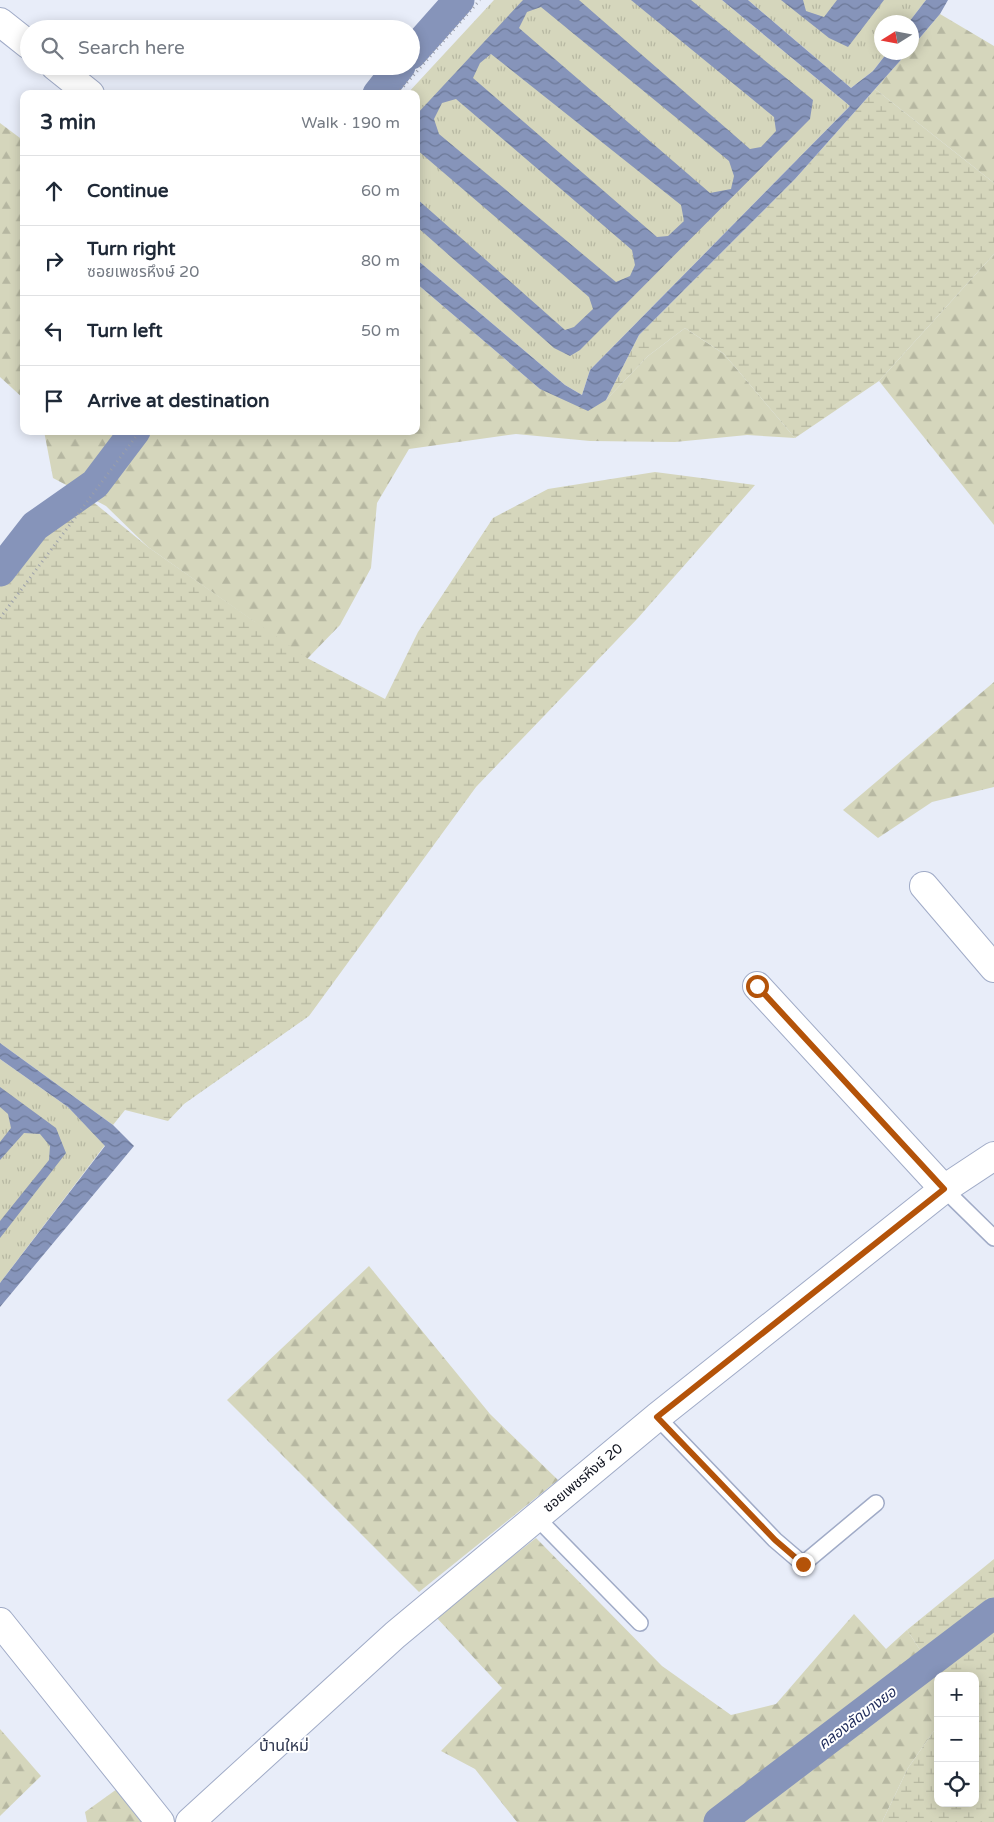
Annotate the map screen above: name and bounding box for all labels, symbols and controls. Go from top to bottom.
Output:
north arrow [874,15,919,60]
search box [20,20,420,75]
icon: search [38,34,66,62]
text: Search here [78,37,185,59]
text: 3 min [40,110,96,135]
text: Walk · 190 m [301,113,400,133]
icon: ahead [40,177,68,205]
text: Continue [87,180,169,202]
text: 60 m [361,181,400,201]
text: Turn right [87,238,175,260]
icon: right [40,247,68,275]
text: 80 m [361,251,400,271]
text: ซอยเพชรหึงษ์ 20 [87,262,199,282]
icon: left [40,317,68,345]
text: Turn left [87,320,163,342]
text: 50 m [361,321,400,341]
icon: arrive [40,387,68,415]
text: Arrive at destination [87,390,270,412]
route start [746,975,769,998]
street label: ซอยเพชรหึงษ์ 20 [540,1440,626,1516]
route end [792,1553,815,1576]
map controls [934,1672,979,1807]
button: + [934,1672,979,1717]
water label: คลองลัดบางยอ [814,1682,901,1753]
button: − [934,1717,979,1762]
district label: บ้านใหม่ [259,1736,309,1756]
button: locate [934,1762,979,1807]

